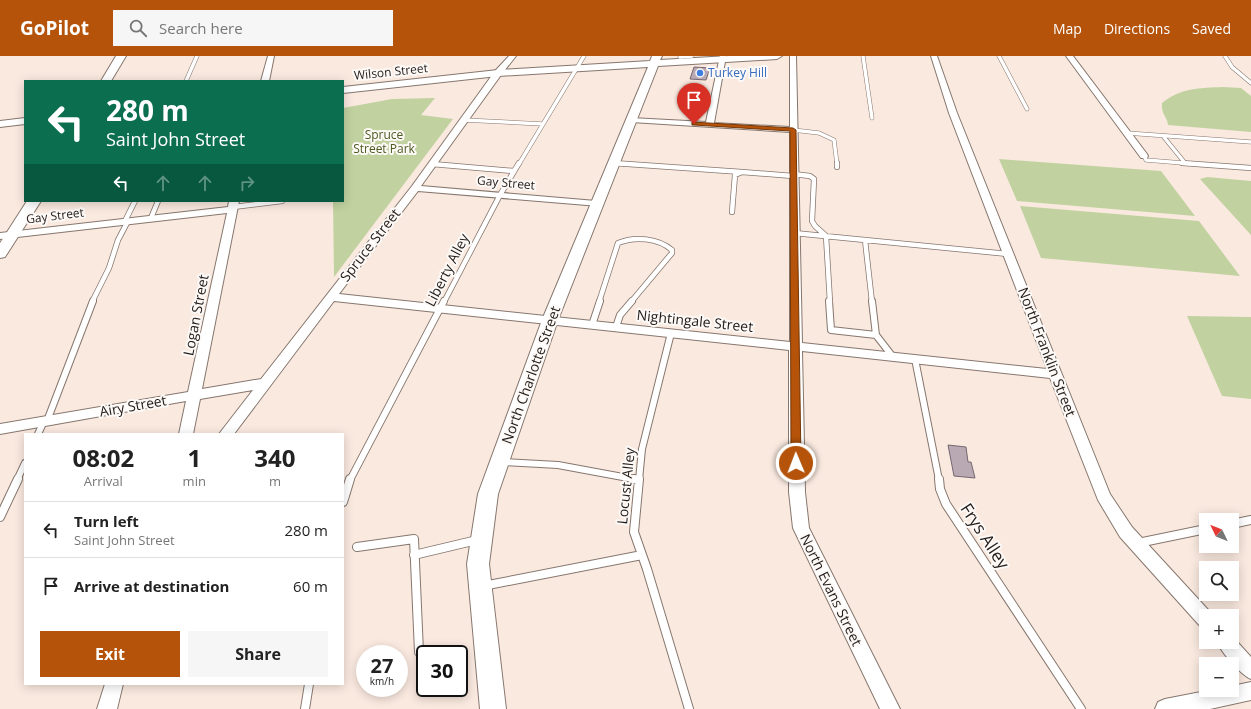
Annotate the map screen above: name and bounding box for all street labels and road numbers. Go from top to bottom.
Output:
street label: Wilson Street [353,59,429,84]
street label: Gay Street [476,172,536,193]
street label: Gay Street [25,204,85,227]
street label: Spruce Street [335,204,404,285]
street label: Liberty Alley [420,229,473,309]
street label: Logan Street [178,273,213,357]
street label: North Franklin Street [1014,284,1081,419]
street label: North Charlotte Street [497,303,564,446]
street label: Nightingale Street [636,305,754,336]
street label: Airy Street [98,390,168,421]
street label: Locust Alley [612,446,639,525]
street label: Frys Alley [956,498,1016,573]
street label: North Evans Street [796,531,867,649]

